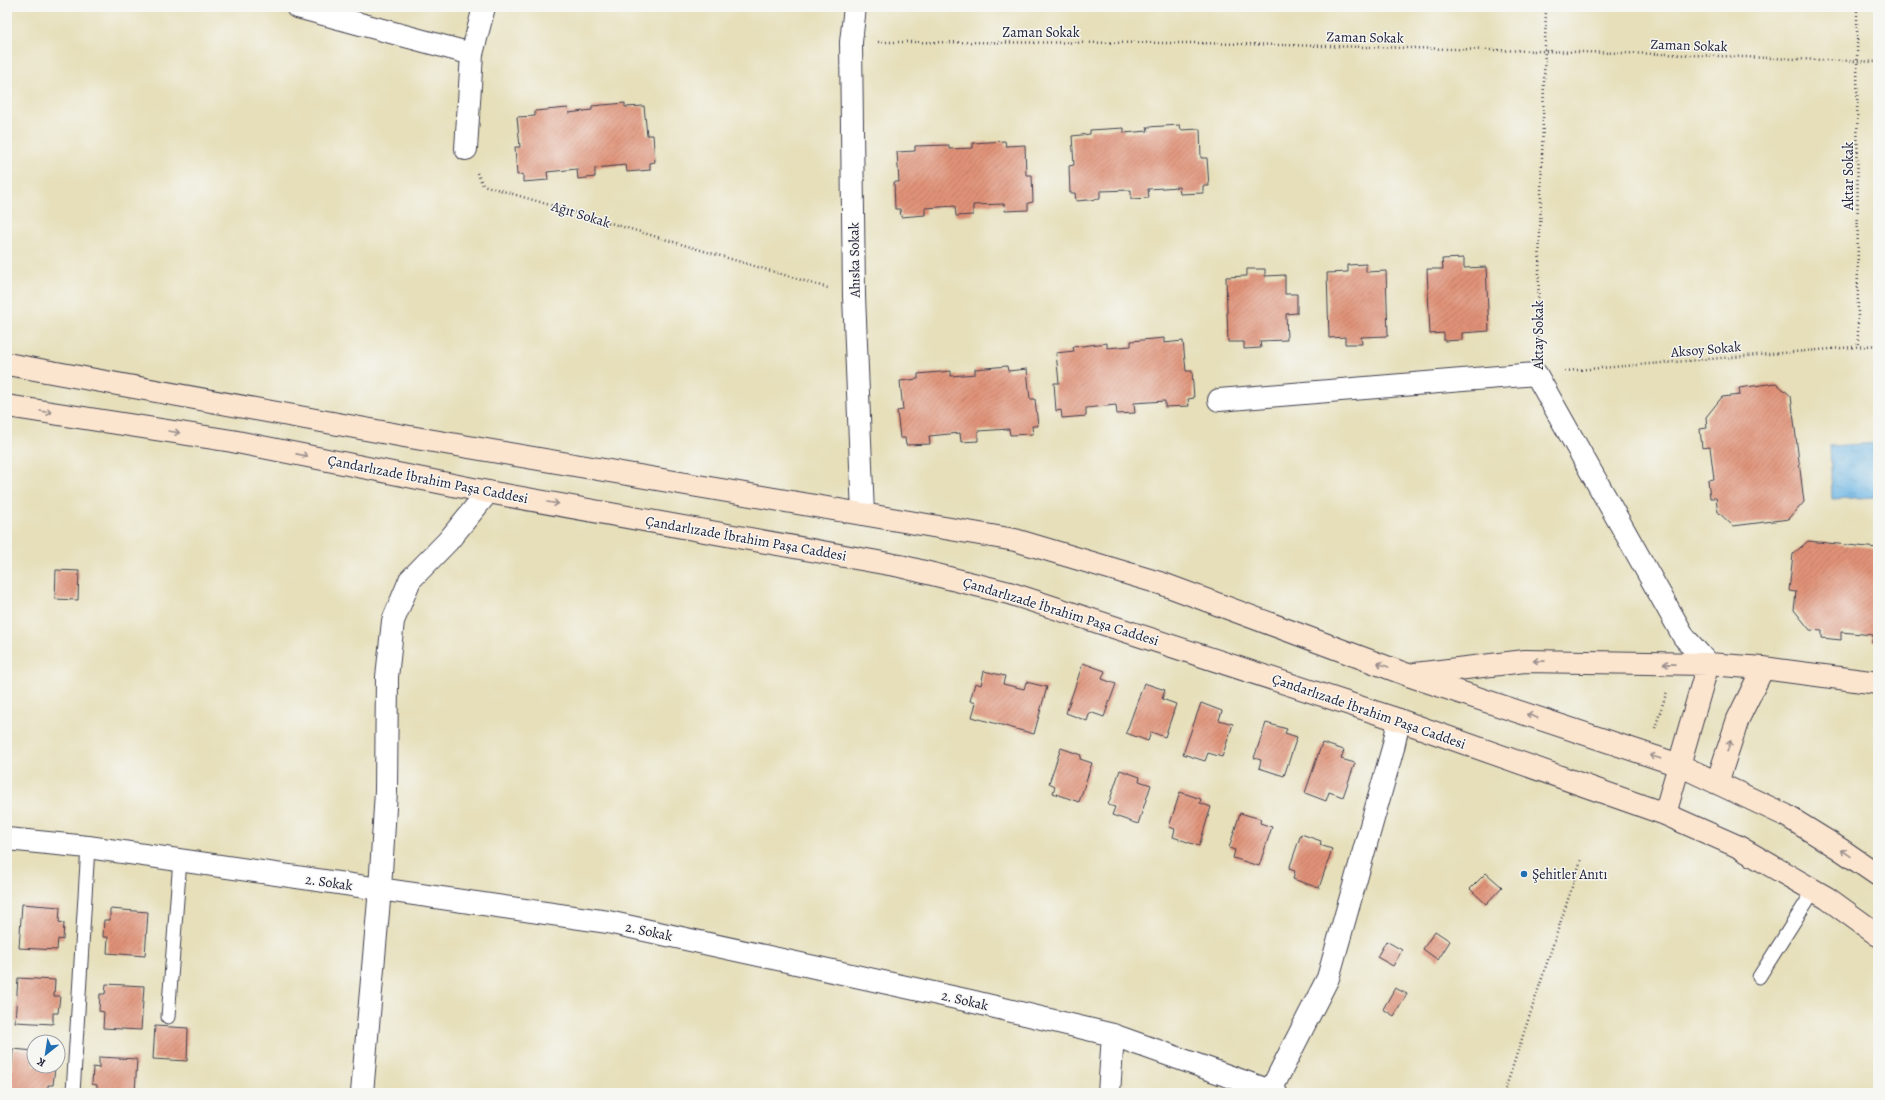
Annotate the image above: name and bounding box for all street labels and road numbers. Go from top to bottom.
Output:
street label: Zaman Sokak [1002,23,1080,42]
street label: Zaman Sokak [1326,27,1404,48]
street label: Zaman Sokak [1650,35,1728,56]
street label: Aktar Sokak [1839,142,1858,211]
street label: Ağıt Sokak [548,196,613,232]
street label: Ahıska Sokak [844,222,865,299]
street label: Aktay Sokak [1529,300,1548,371]
street label: Aksoy Sokak [1669,337,1742,362]
street label: Çandarlızade İbrahim Paşa Caddesi [326,451,530,508]
street label: Çandarlızade İbrahim Paşa Caddesi [644,511,848,566]
street label: Çandarlızade İbrahim Paşa Caddesi [960,573,1161,650]
street label: Çandarlızade İbrahim Paşa Caddesi [1269,669,1468,754]
street label: 2. Sokak [304,870,354,895]
street label: 2. Sokak [624,917,674,946]
street label: 2. Sokak [940,986,990,1015]

